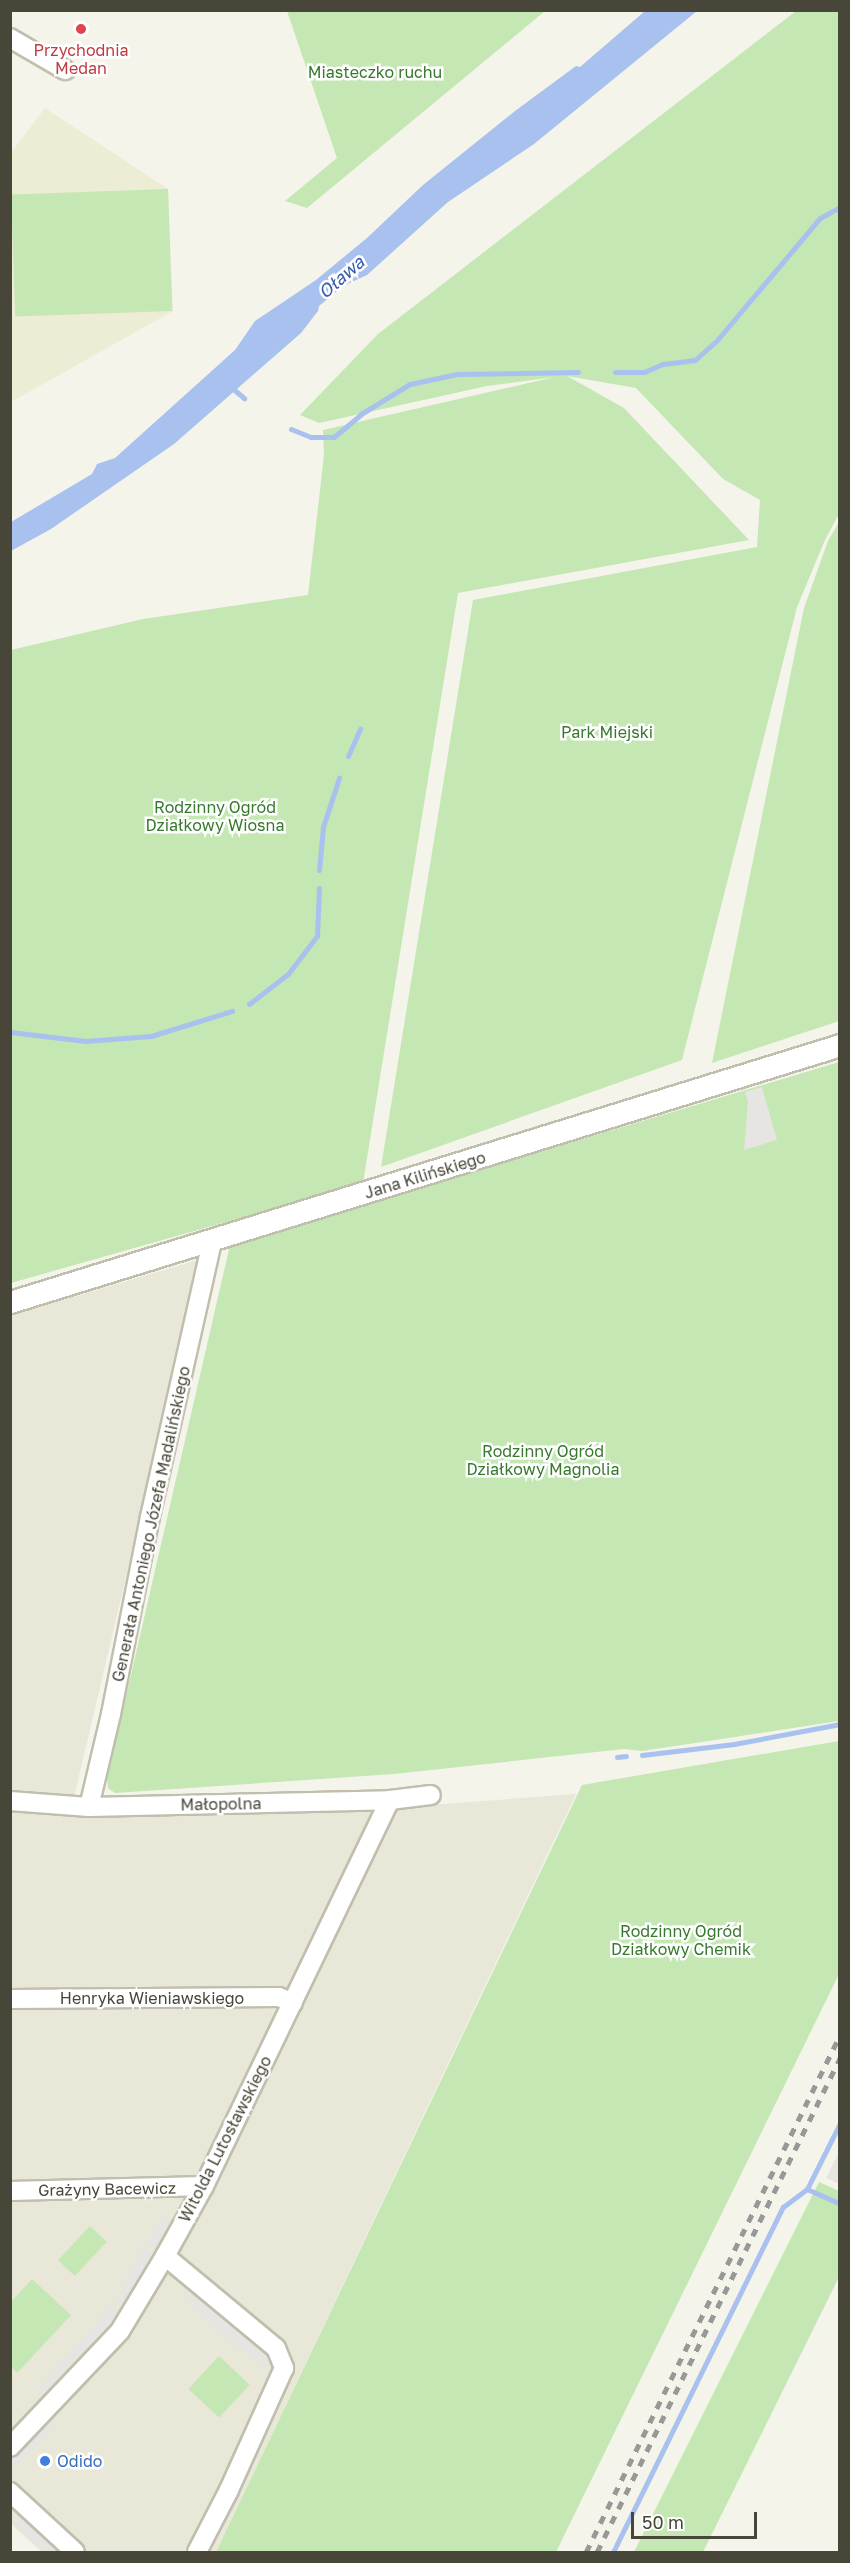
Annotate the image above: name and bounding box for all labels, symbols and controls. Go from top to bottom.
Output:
marker: Przychodnia Medan [72,20,90,38]
place label: Przychodnia Medan [33,40,129,78]
park label: Miasteczko ruchu [308,62,442,82]
water label: Oława [314,251,368,303]
park label: Park Miejski [561,722,653,742]
park label: Rodzinny Ogród Działkowy Wiosna [146,797,284,835]
street label: Jana Kilińskiego [362,1147,488,1203]
street label: Generała Antoniego Józefa Madalińskiego [108,1364,194,1684]
park label: Rodzinny Ogród Działkowy Magnolia [467,1441,619,1479]
street label: Małopolna [180,1794,262,1814]
park label: Rodzinny Ogród Działkowy Chemik [611,1921,751,1959]
street label: Henryka Wieniawskiego [60,1988,244,2008]
street label: Witolda Lutosławskiego [175,2053,275,2225]
street label: Grażyny Bacewicz [38,2178,176,2200]
place label: Odido [57,2451,102,2471]
marker: Odido [38,2454,52,2468]
scale bar [634,2500,760,2538]
text: 50 m [642,2511,684,2533]

